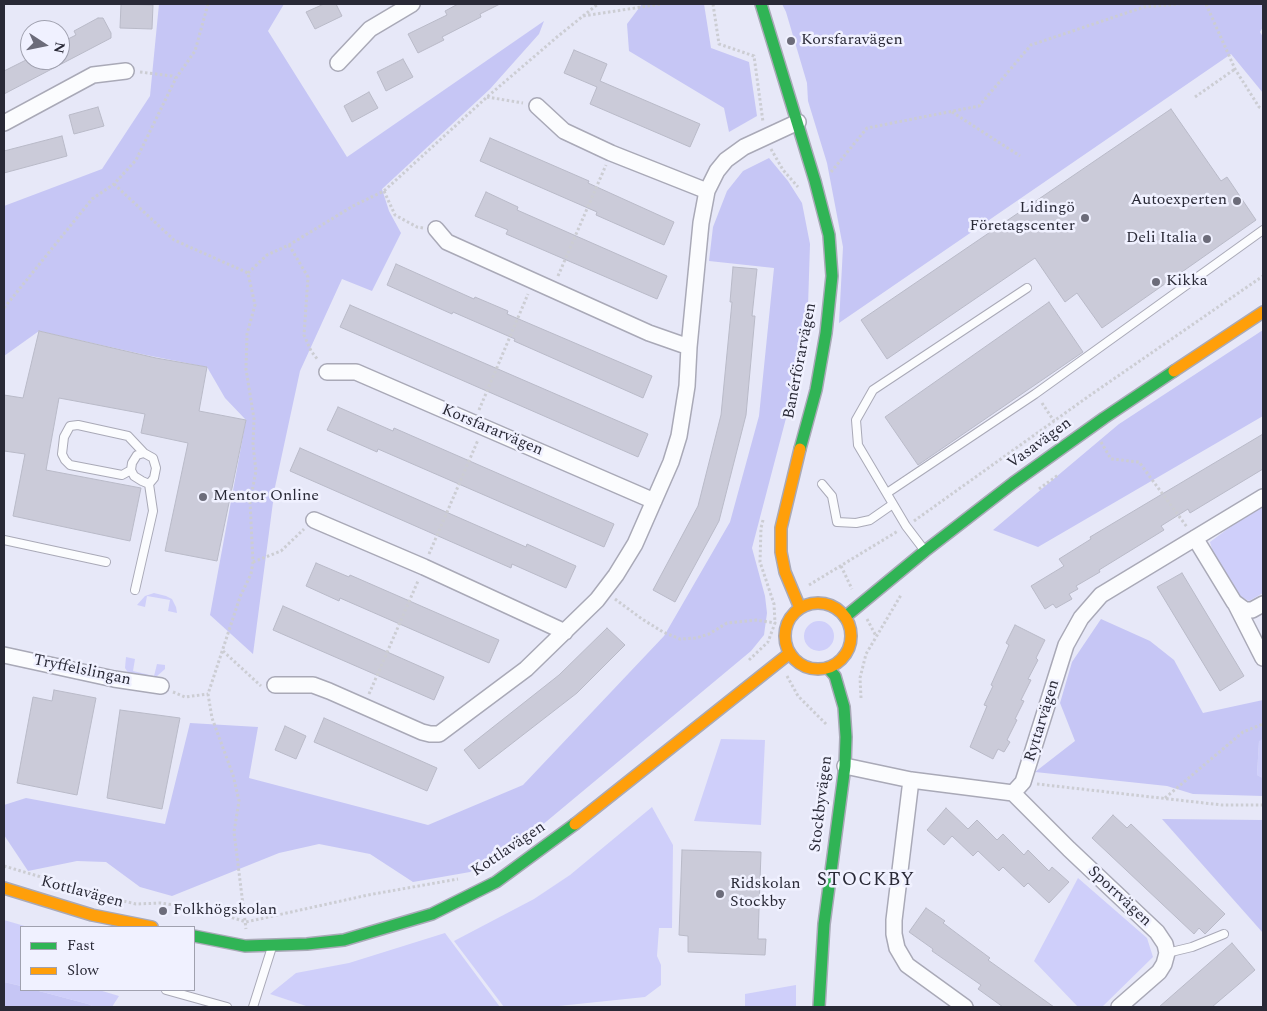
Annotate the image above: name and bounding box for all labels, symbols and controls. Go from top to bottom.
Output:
north arrow [20,20,70,70]
place label: Korsfaravägen [801,31,903,51]
marker: Korsfaravägen [785,35,797,47]
text: N [48,40,71,55]
place label: Autoexperten [1130,191,1227,211]
marker: Autoexperten [1231,195,1243,207]
place label: Lidingö Företagscenter [970,199,1075,237]
marker: Lidingö Företagscenter [1079,212,1091,224]
place label: Deli Italia [1126,229,1197,249]
marker: Deli Italia [1201,233,1213,245]
place label: Kikka [1166,272,1208,292]
marker: Kikka [1150,276,1162,288]
street label: Banérförarvägen [780,301,822,421]
street label: Korsfararvägen [438,401,546,461]
street label: Vasavägen [1004,414,1076,474]
place label: Mentor Online [213,487,319,507]
marker: Mentor Online [197,491,209,503]
street label: Tryffelslingan [31,651,133,691]
street label: Ryttarvägen [1021,678,1065,764]
street label: Stockbyvägen [807,755,837,853]
street label: Kottlavägen [469,818,549,882]
street label: Sporrvägen [1083,863,1155,931]
district label: STOCKBY [816,870,916,892]
street label: Kottlavägen [39,873,125,913]
place label: Ridskolan Stockby [730,875,801,913]
marker: Ridskolan Stockby [714,888,726,900]
place label: Folkhögskolan [173,901,277,921]
marker: Folkhögskolan [157,905,169,917]
legend [20,926,195,991]
text: Fast [67,934,95,957]
text: Slow [67,959,99,982]

